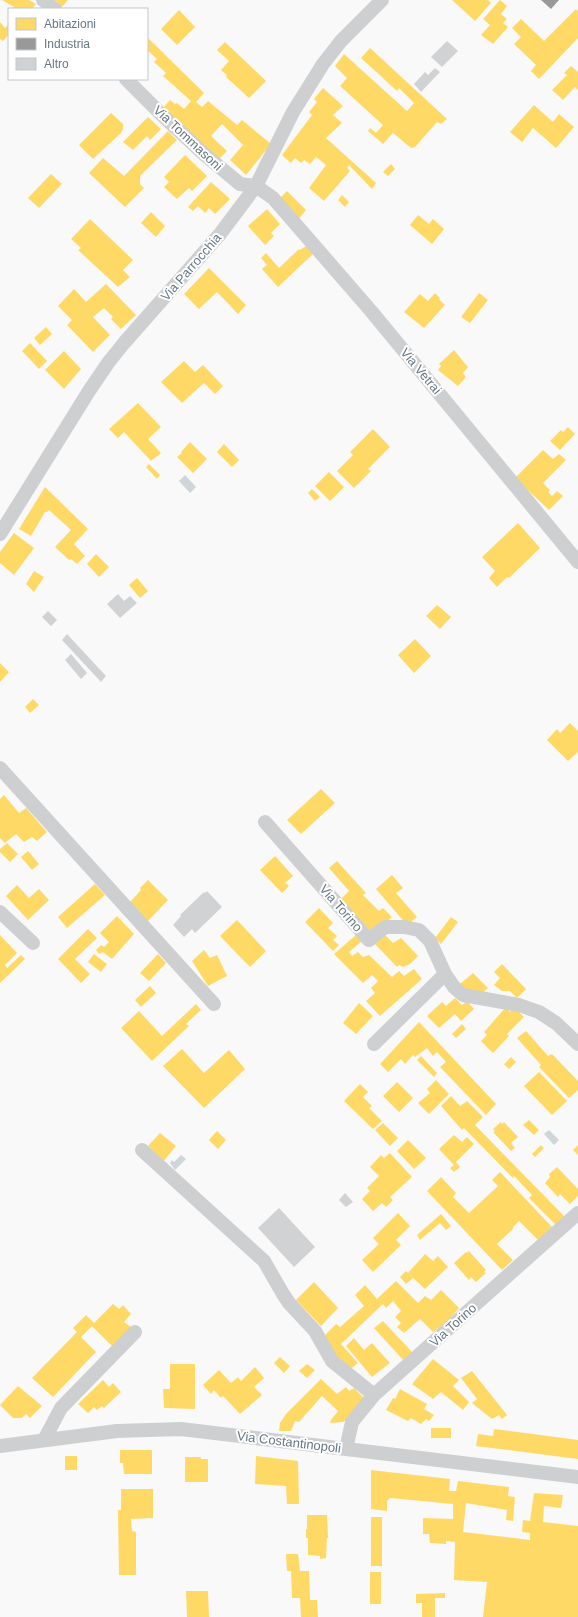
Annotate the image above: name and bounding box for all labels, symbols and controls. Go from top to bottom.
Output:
legend [8,8,148,80]
text: Abitazioni [44,17,96,31]
text: Industria [44,37,90,51]
text: Altro [44,57,69,71]
street label: Via Tommasoni [151,102,226,174]
street label: Via Parrocchia [158,230,225,304]
street label: Via Vetrai [397,345,445,397]
street label: Via Torino [317,881,365,935]
street label: Via Torino [427,1300,479,1350]
street label: Via Costantinopoli [236,1428,342,1456]

